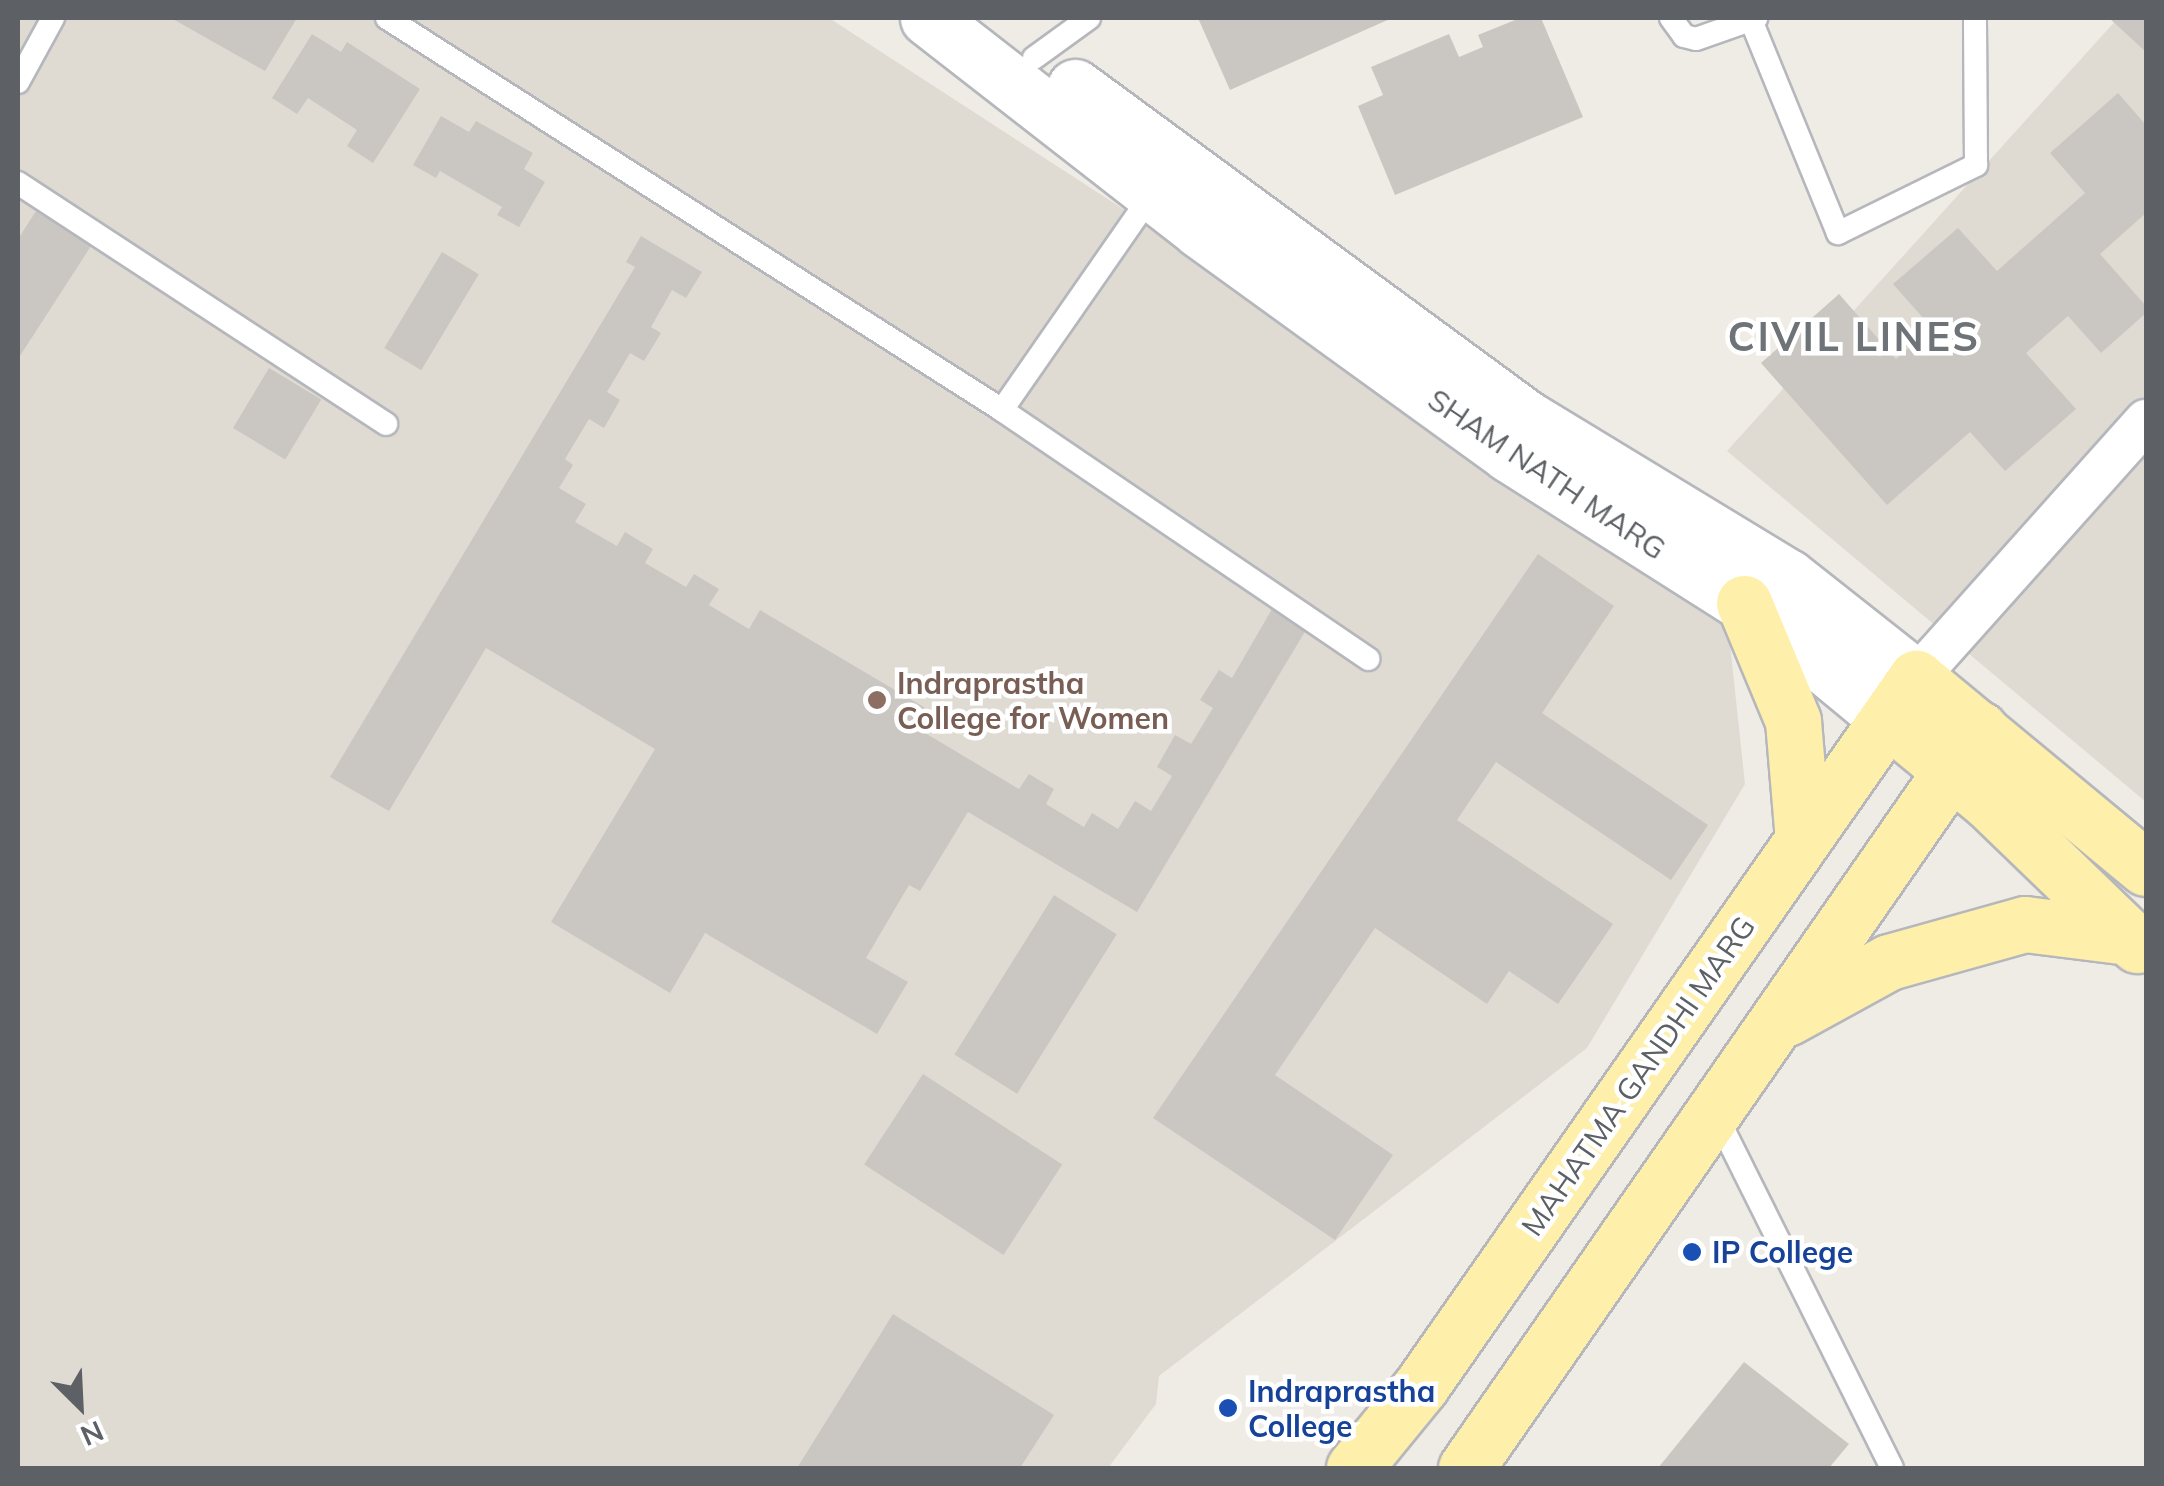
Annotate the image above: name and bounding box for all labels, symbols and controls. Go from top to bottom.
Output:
district label: CIVIL LINES [1728,312,1980,360]
street label: SHAM NATH MARG [1421,381,1673,567]
place label: Indraprastha College for Women [897,665,1169,736]
marker: Indraprastha College for Women [866,689,888,711]
street label: MAHATMA GANDHI MARG [1514,909,1762,1243]
place label: IP College [1712,1234,1853,1270]
marker: IP College [1681,1241,1703,1263]
north arrow [30,1356,130,1456]
place label: Indraprastha College [1248,1373,1435,1444]
marker: Indraprastha College [1217,1397,1239,1419]
text: N [76,1414,109,1454]

